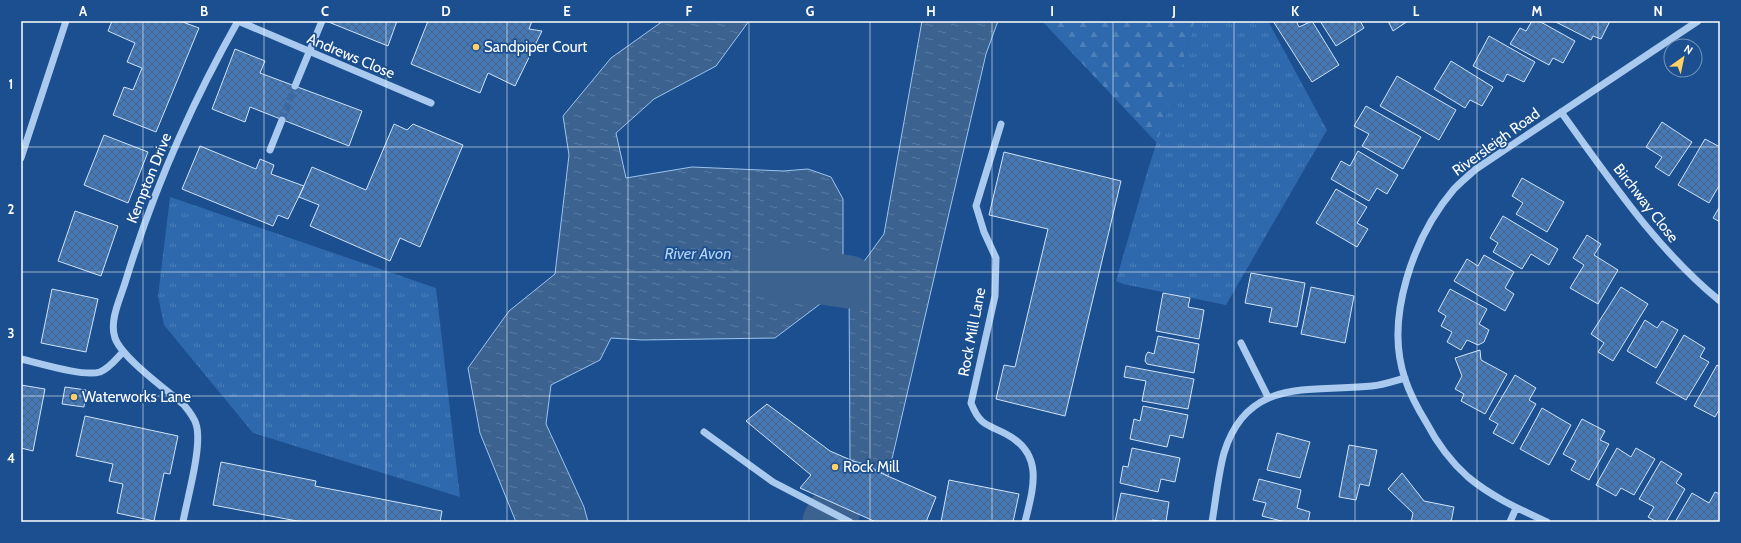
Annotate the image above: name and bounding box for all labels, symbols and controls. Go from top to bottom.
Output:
text: A [79,3,88,19]
text: B [200,3,208,19]
text: C [321,3,329,19]
text: D [441,3,451,19]
text: E [563,3,571,19]
text: F [686,3,693,19]
text: G [806,3,815,19]
text: H [926,3,936,19]
text: I [1050,3,1054,19]
text: J [1171,3,1176,19]
text: K [1291,3,1300,19]
text: L [1413,3,1420,19]
text: M [1532,3,1543,19]
text: N [1653,3,1663,19]
street label: Andrews Close [304,29,398,83]
place label: Sandpiper Court [484,38,587,56]
north arrow [1663,38,1703,78]
marker: Sandpiper Court [471,42,481,52]
text: N [1681,42,1696,58]
text: 1 [9,76,13,92]
street label: Riversleigh Road [1449,104,1543,180]
street label: Kempton Drive [123,130,175,226]
street label: Birchway Close [1610,160,1683,246]
text: 2 [8,201,15,217]
water label: River Avon [665,244,731,263]
street label: Rock Mill Lane [955,286,990,378]
text: 3 [7,325,15,341]
place label: Waterworks Lane [82,388,191,406]
marker: Waterworks Lane [69,392,79,402]
text: 4 [7,450,15,466]
place label: Rock Mill [843,458,900,476]
marker: Rock Mill [830,462,840,472]

